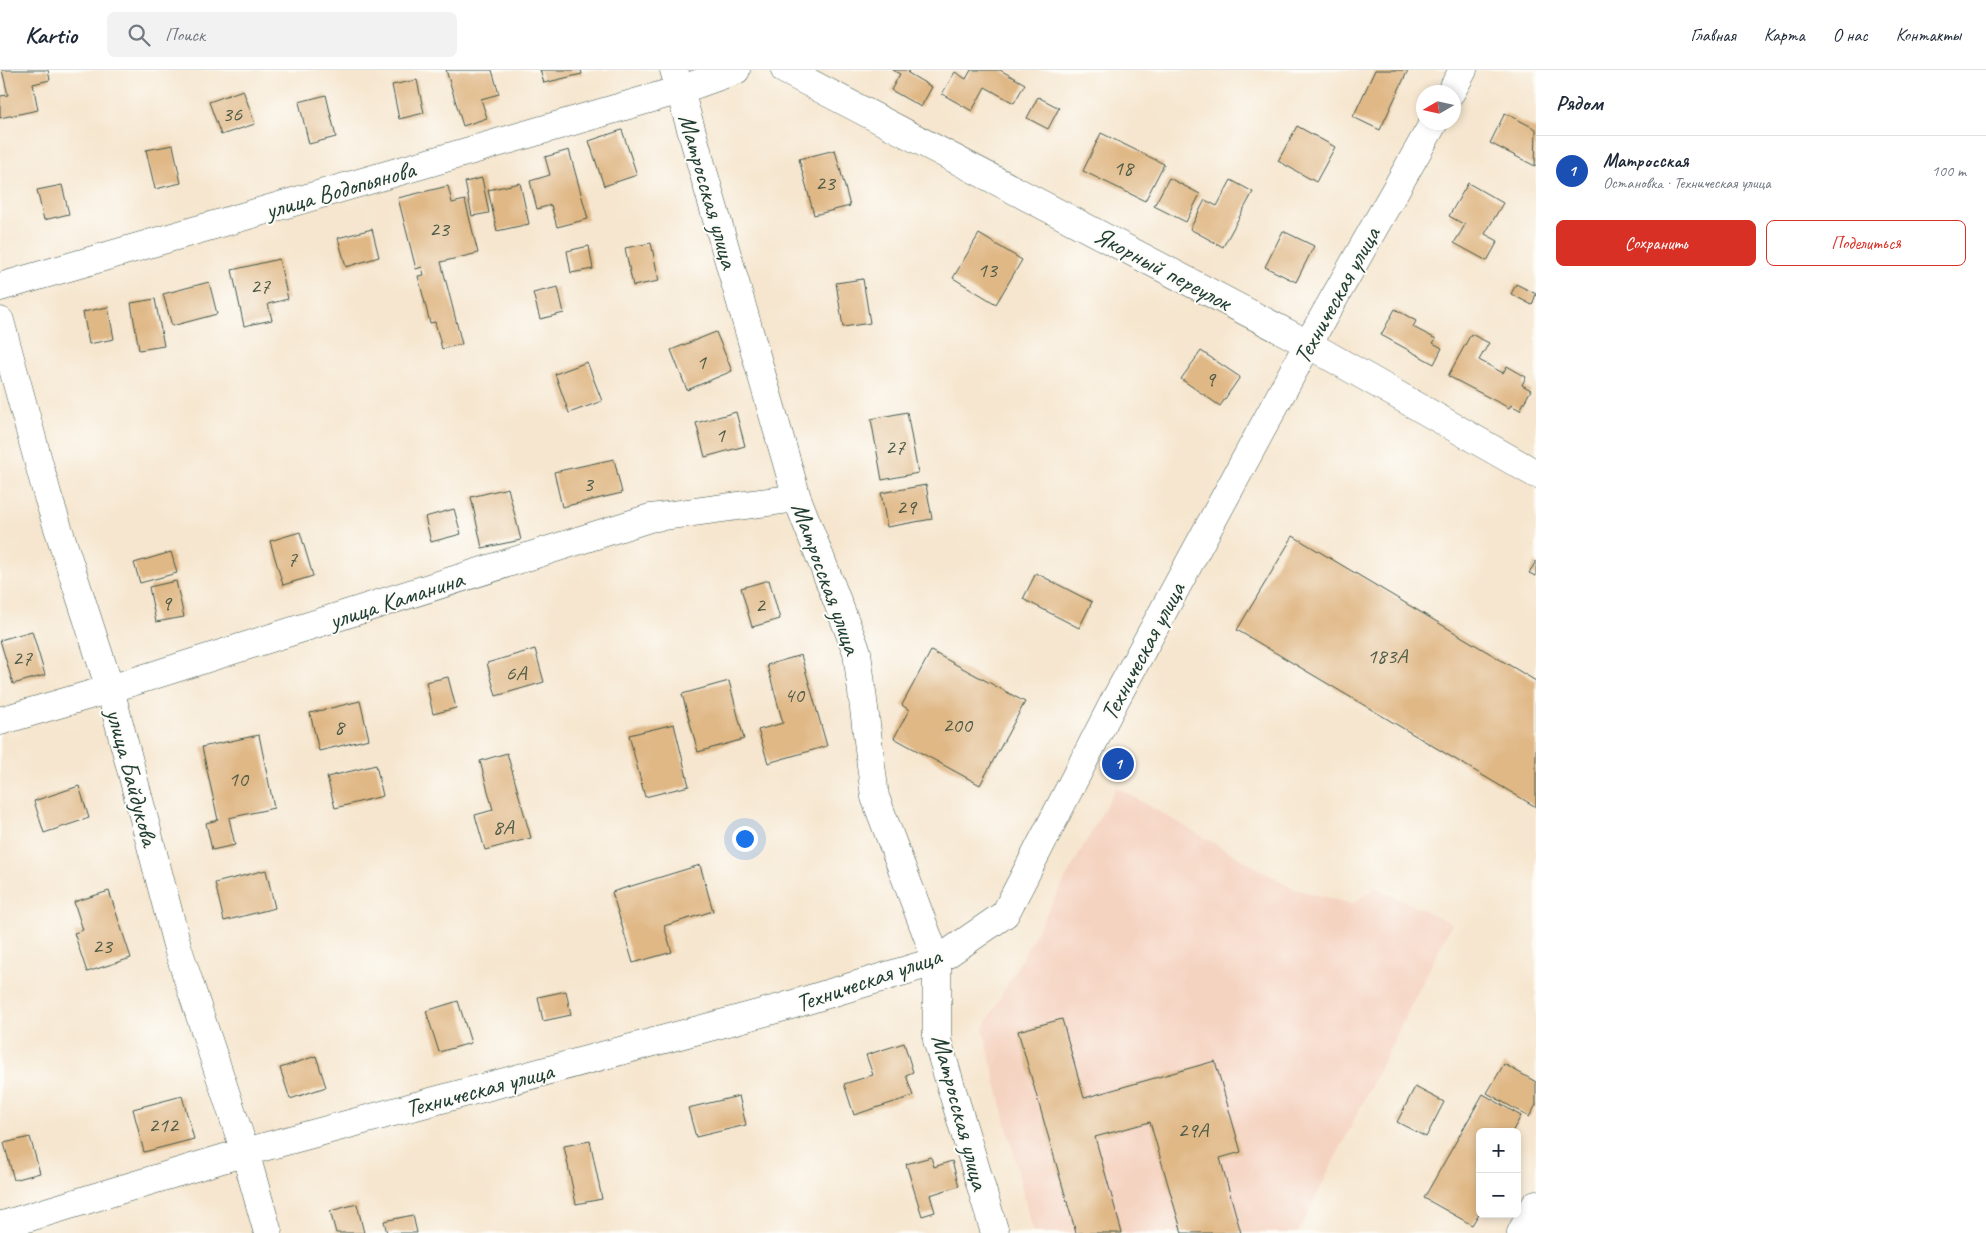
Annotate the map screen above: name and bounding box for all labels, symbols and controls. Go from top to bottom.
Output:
search box [107,12,457,57]
text: Kartio [25,20,77,50]
icon: search [125,21,153,49]
text: Поиск [165,23,205,47]
text: Главная [1691,24,1736,46]
text: Карта [1764,24,1805,46]
text: О нас [1833,24,1868,46]
text: Контакты [1896,24,1961,46]
north arrow [1416,85,1461,130]
text: Рядом [1556,90,1603,116]
house number: 36 [222,100,243,128]
street label: Матросская улица [671,110,746,274]
text: Матросская [1603,149,1689,173]
street label: улица Водопьянова [260,153,421,227]
house number: 18 [1113,154,1135,182]
text: 1 [1568,161,1576,181]
text: 100 m [1932,161,1966,181]
house number: 23 [815,169,837,197]
text: Остановка · Техническая улица [1603,173,1771,193]
house number: 23 [429,215,451,243]
street label: Якорный переулок [1089,219,1239,320]
street label: Техническая улица [1286,220,1389,370]
button: Сохранить [1556,220,1756,266]
button: Поделиться [1766,220,1966,266]
house number: 13 [977,256,999,284]
house number: 27 [250,272,271,300]
house number: 1 [696,348,707,376]
house number: 9 [1205,365,1217,393]
house number: 1 [715,421,726,449]
house number: 27 [885,433,906,461]
house number: 3 [583,470,595,498]
house number: 29 [896,493,918,521]
street label: Матросская улица [784,498,869,661]
house number: 7 [287,545,298,573]
street label: улица Каманина [323,563,470,637]
street label: Техническая улица [1093,575,1194,726]
house number: 9 [161,589,173,617]
house number: 2 [755,591,767,619]
house number: 183А [1367,642,1408,670]
house number: 27 [12,644,33,672]
house number: 6А [506,659,527,687]
house number: 40 [784,681,806,709]
street label: улица Байдукова [98,703,166,852]
house number: 200 [942,711,974,739]
house number: 8 [334,713,346,741]
pin: 1 [1102,745,1134,783]
house number: 10 [228,765,250,793]
house number: 8А [493,813,514,841]
your location [732,826,758,852]
house number: 23 [92,932,114,960]
street label: Техническая улица [791,939,947,1020]
street label: Матросская улица [924,1031,997,1195]
street label: Техническая улица [402,1054,559,1125]
house number: 212 [148,1111,180,1139]
house number: 29А [1178,1116,1209,1144]
map controls [1476,1128,1521,1218]
button: + [1476,1128,1521,1173]
button: − [1476,1173,1521,1218]

